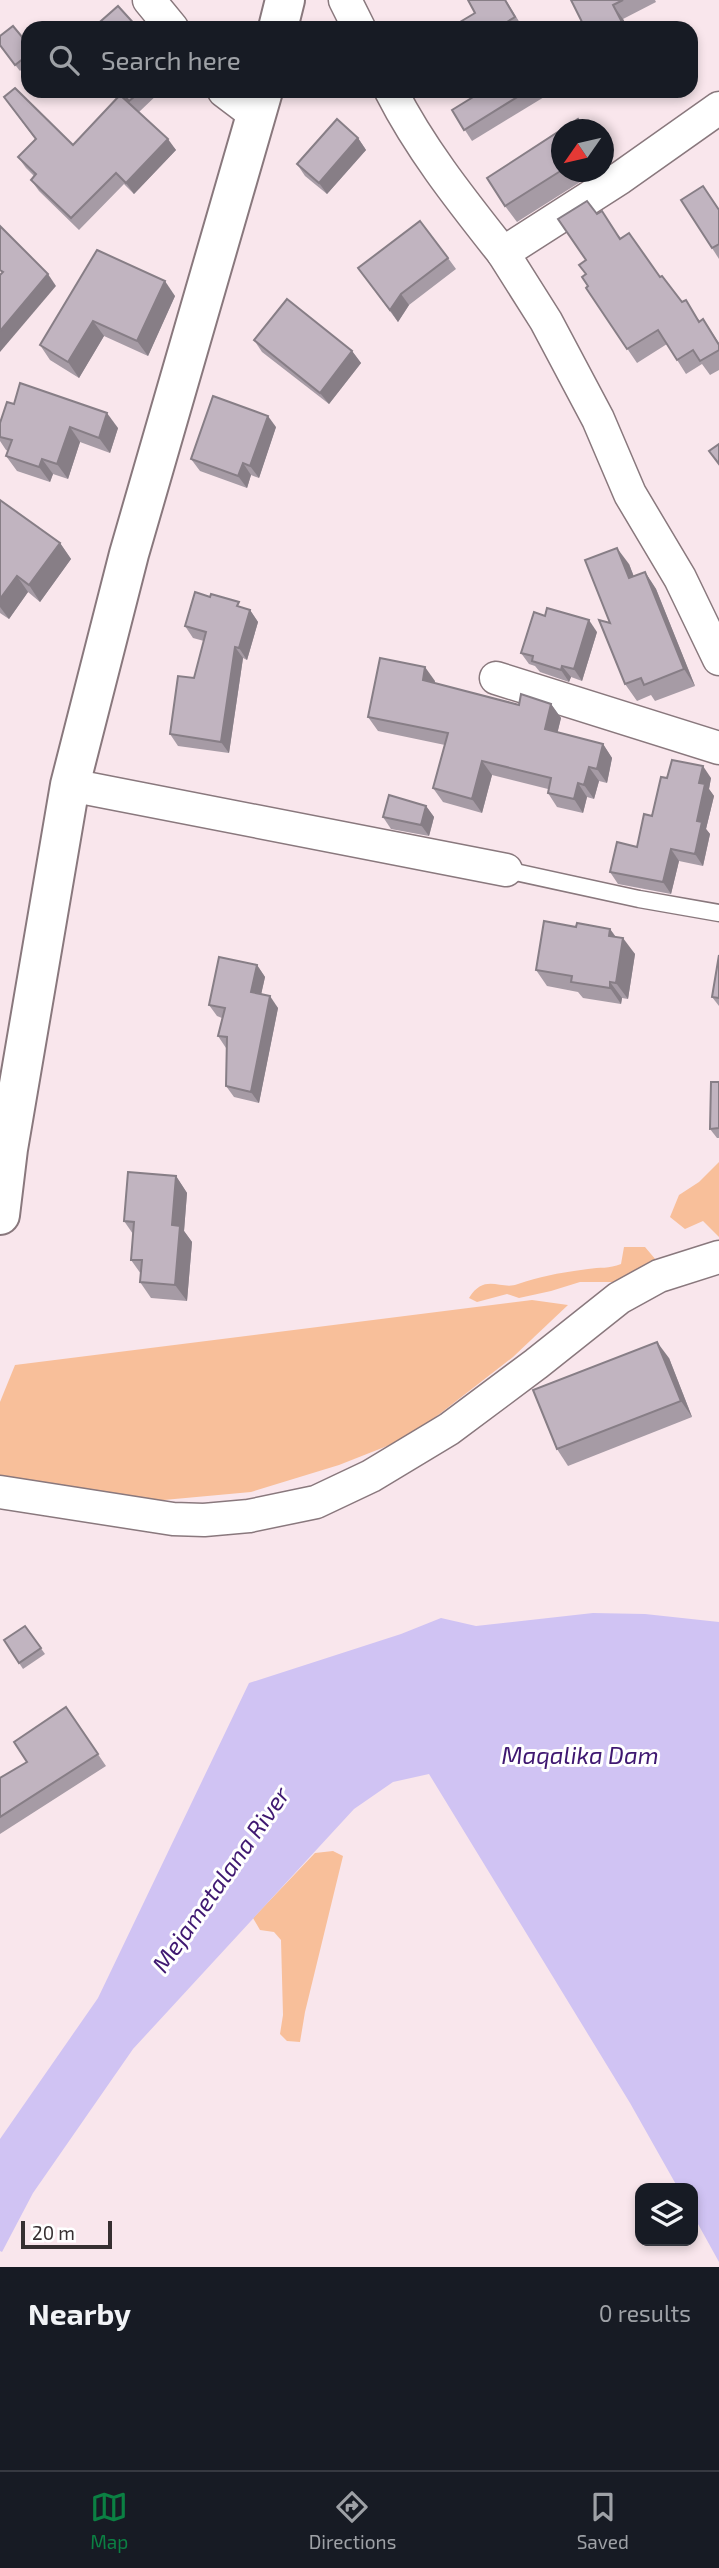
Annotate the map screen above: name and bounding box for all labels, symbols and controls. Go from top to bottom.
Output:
search box [21,21,698,98]
icon: search [45,41,83,79]
text: Search here [101,44,241,75]
north arrow [551,119,614,182]
water label: Maqalika Dam [501,1740,659,1769]
water label: Mejametalana River [145,1780,295,1977]
map controls [635,2183,698,2246]
button: layers [635,2183,698,2246]
scale bar [21,2218,112,2250]
text: 20 m [32,2221,75,2244]
text: Nearby [28,2295,131,2331]
text: 0 results [599,2299,691,2327]
tab: Map [90,2488,128,2553]
tab: Directions [309,2488,396,2553]
tab: Saved [577,2488,629,2553]

